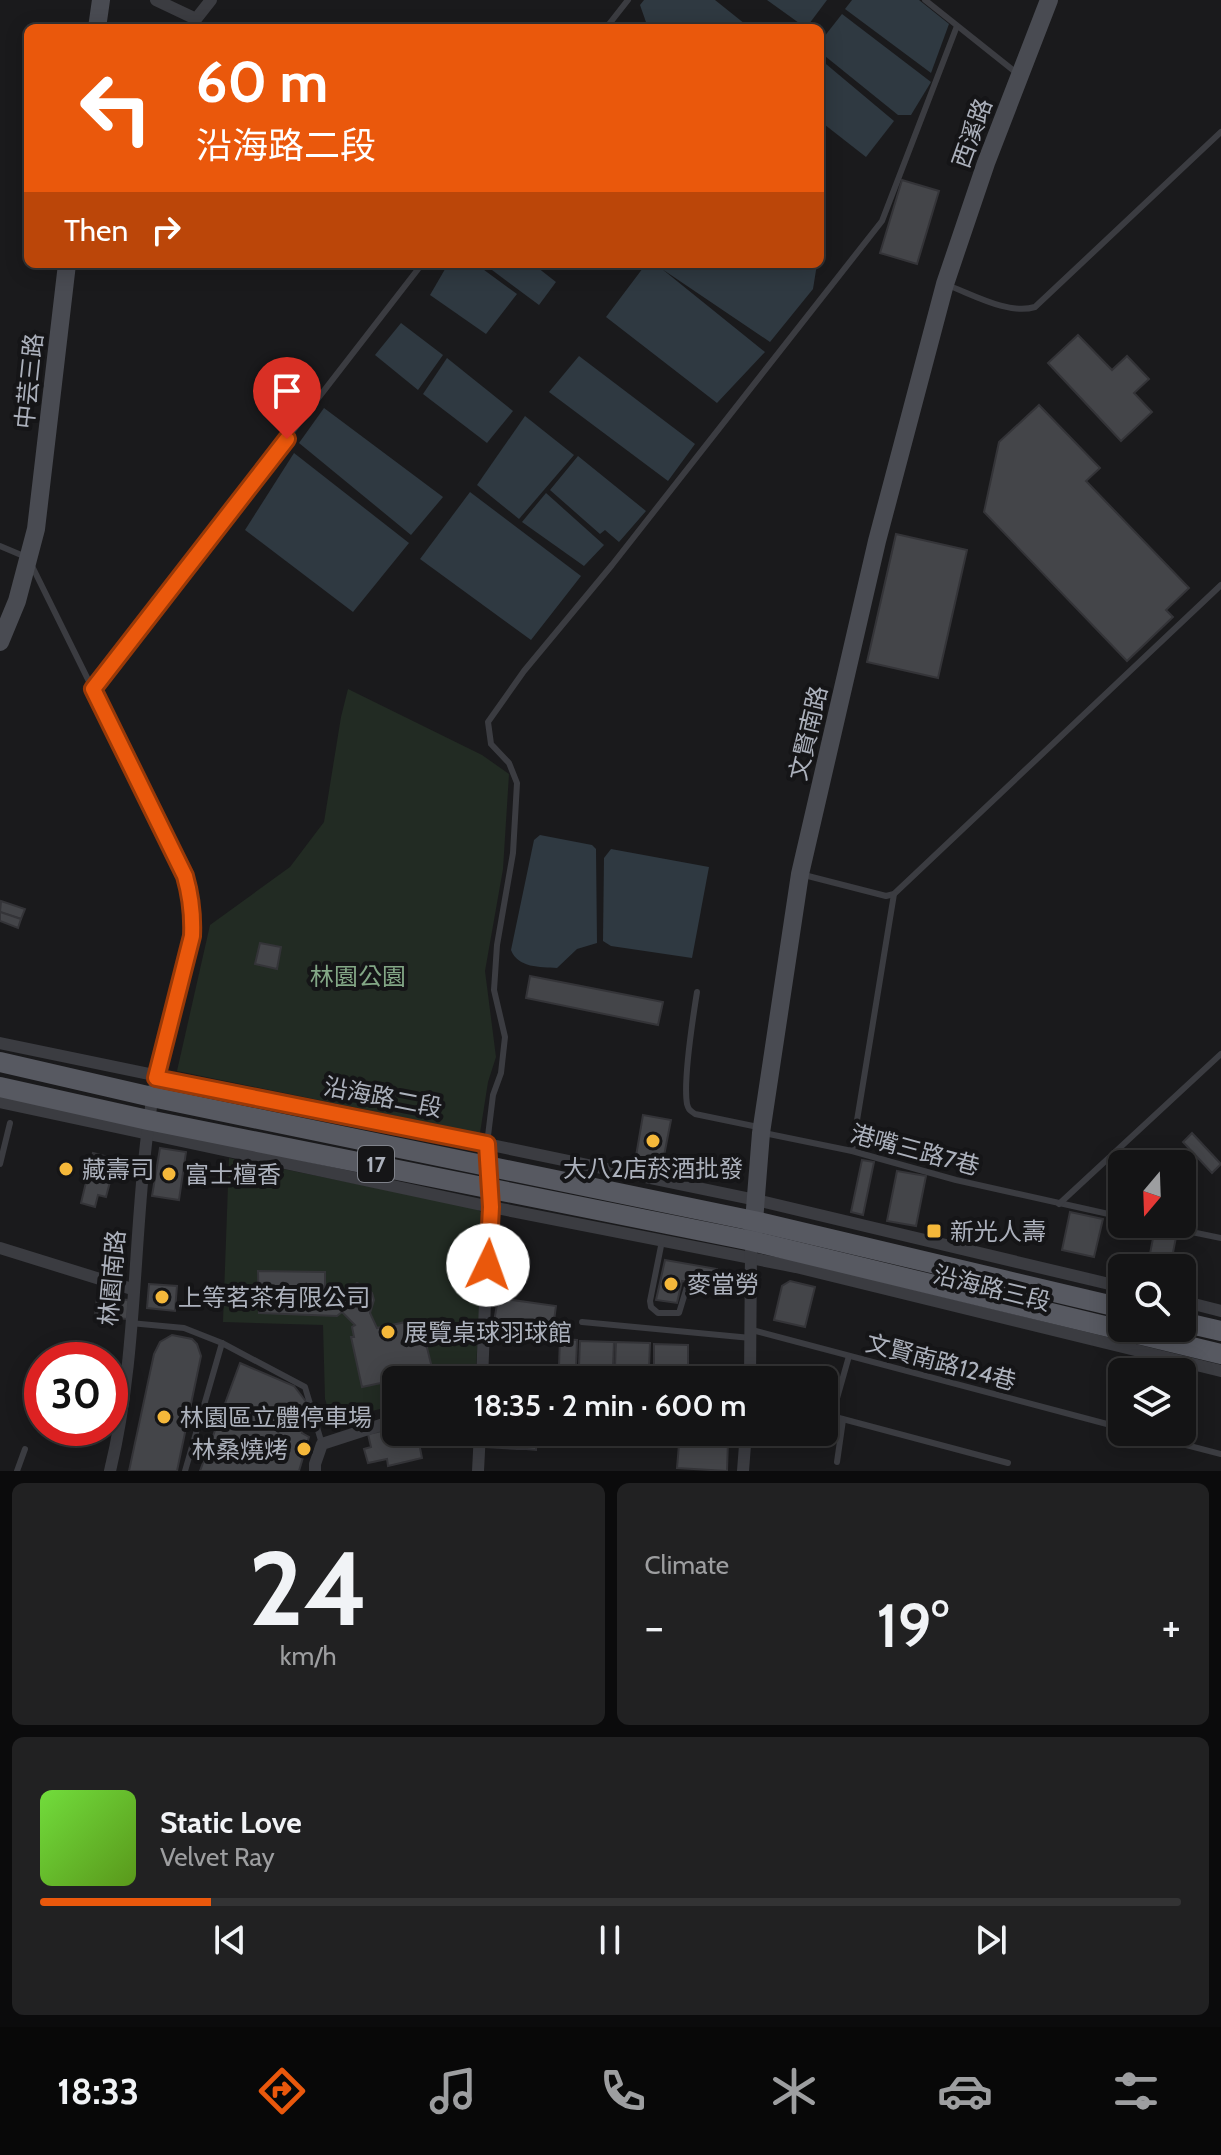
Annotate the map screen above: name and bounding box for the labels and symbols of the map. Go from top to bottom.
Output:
street label: 西溪路 [946,94,998,172]
street label: 中芸三路 [10,332,48,430]
pin [253,357,321,439]
street label: 文賢南路 [783,683,833,783]
park label: 林園公園 [310,962,406,991]
street label: 沿海路二段 [321,1071,445,1123]
street label: 港嘴三路7巷 [847,1119,983,1181]
marker: 大八2店菸酒批發 [644,1132,662,1150]
road number: 17 [358,1146,394,1182]
north arrow [1108,1150,1196,1238]
place label: 大八2店菸酒批發 [563,1154,743,1183]
place label: 藏壽司 [82,1155,154,1184]
marker: 藏壽司 [57,1160,75,1178]
place label: 富士檀香 [185,1160,281,1189]
marker: 富士檀香 [160,1165,178,1183]
place label: 新光人壽 [950,1217,1046,1246]
marker: 新光人壽 [925,1222,943,1240]
position arrow [446,1223,530,1307]
street label: 林園南路 [93,1229,131,1327]
street label: 沿海路三段 [930,1259,1054,1317]
place label: 麥當勞 [687,1270,759,1299]
marker: 麥當勞 [662,1275,680,1293]
place label: 上等茗茶有限公司 [178,1283,370,1312]
marker: 上等茗茶有限公司 [153,1288,171,1306]
place label: 展覽桌球羽球館 [404,1318,572,1347]
marker: 展覽桌球羽球館 [379,1323,397,1341]
street label: 文賢南路124巷 [863,1328,1019,1396]
speed limit sign: 30 [24,1342,128,1446]
place label: 林園區立體停車場 [180,1403,372,1432]
marker: 林園區立體停車場 [155,1408,173,1426]
place label: 林桑燒烤 [192,1435,288,1464]
marker: 林桑燒烤 [295,1440,313,1458]

